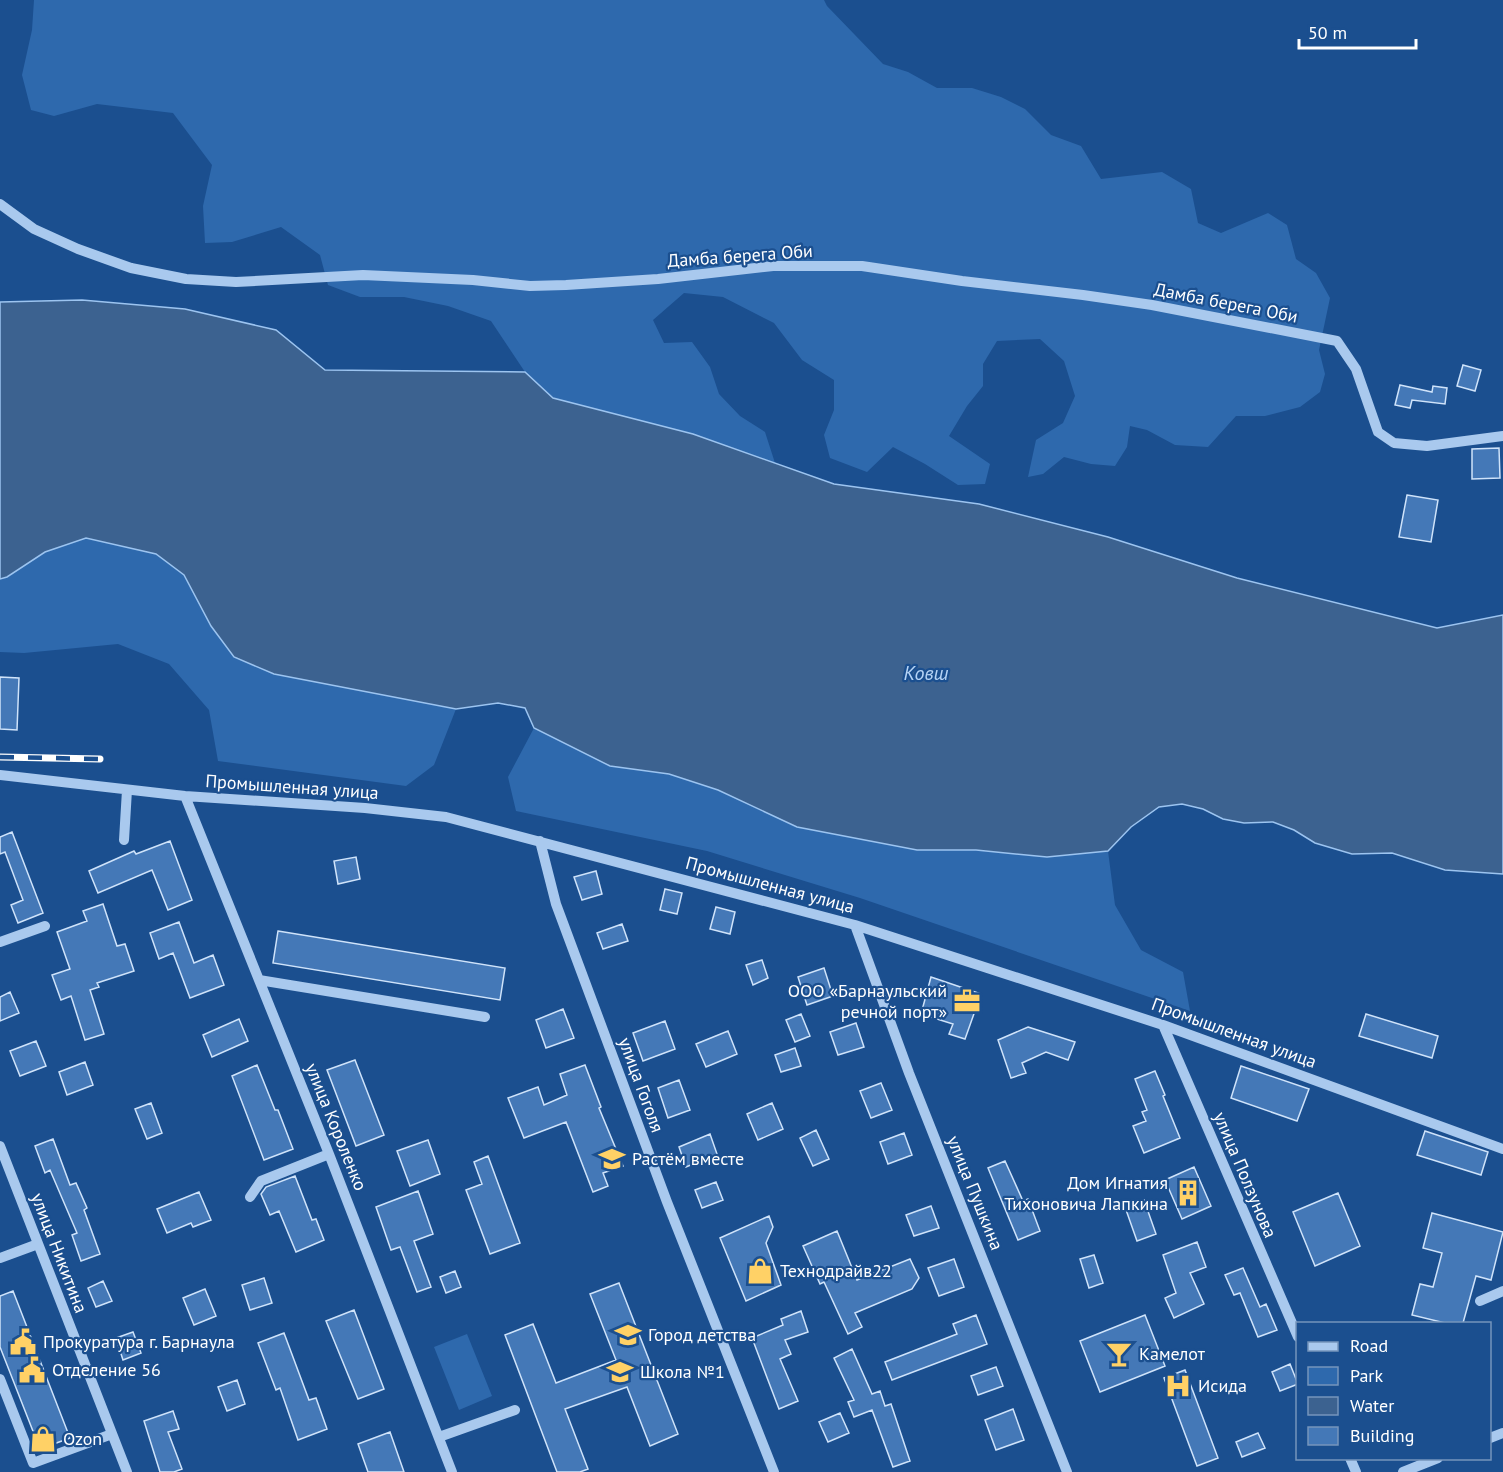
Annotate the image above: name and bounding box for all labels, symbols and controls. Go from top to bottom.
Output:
scale bar [1299,12,1416,50]
text: 50 m [1308,21,1347,44]
street label: Дамба берега Оби [666,239,813,272]
street label: Дамба берега Оби [1152,277,1300,328]
water label: Ковш [904,660,949,686]
street label: Промышленная улица [205,769,379,804]
street label: Промышленная улица [683,851,857,918]
place label: ООО «Барнаульский речной порт» [788,979,947,1023]
office icon: ООО «Барнаульский речной порт» [952,986,982,1016]
street label: Промышленная улица [1149,992,1320,1073]
street label: улица Гоголя [614,1034,669,1136]
street label: улица Короленко [300,1060,372,1194]
street label: улица Ползунова [1209,1108,1282,1241]
street label: улица Пушкина [942,1132,1009,1253]
school or university icon: Растём вместе [597,1144,627,1174]
place label: Растём вместе [632,1147,744,1170]
place label: Дом Игнатия Тихоновича Лапкина [1004,1171,1168,1215]
building icon: Дом Игнатия Тихоновича Лапкина [1173,1178,1203,1208]
street label: улица Никитина [26,1190,93,1316]
shop icon: Технодрайв22 [745,1256,775,1286]
place label: Технодрайв22 [780,1259,892,1282]
school or university icon: Город детства [613,1320,643,1350]
legend [1296,1322,1491,1460]
place label: Город детства [648,1323,756,1346]
public building icon: Прокуратура г. Барнаула [8,1327,38,1357]
place label: Прокуратура г. Барнаула [43,1330,235,1353]
text: Road [1350,1334,1388,1357]
bar icon: Камелот [1104,1339,1134,1369]
place label: Камелот [1139,1342,1206,1365]
public building icon: Отделение 56 [17,1355,47,1385]
school or university icon: Школа №1 [605,1357,635,1387]
place label: Отделение 56 [52,1358,161,1381]
place label: Школа №1 [640,1360,725,1383]
text: Park [1350,1364,1383,1387]
hospital icon: Исида [1163,1371,1193,1401]
place label: Исида [1198,1374,1247,1397]
text: Water [1350,1394,1394,1417]
shop icon: Ozon [28,1424,58,1454]
text: Building [1350,1424,1414,1447]
place label: Ozon [63,1427,102,1450]

